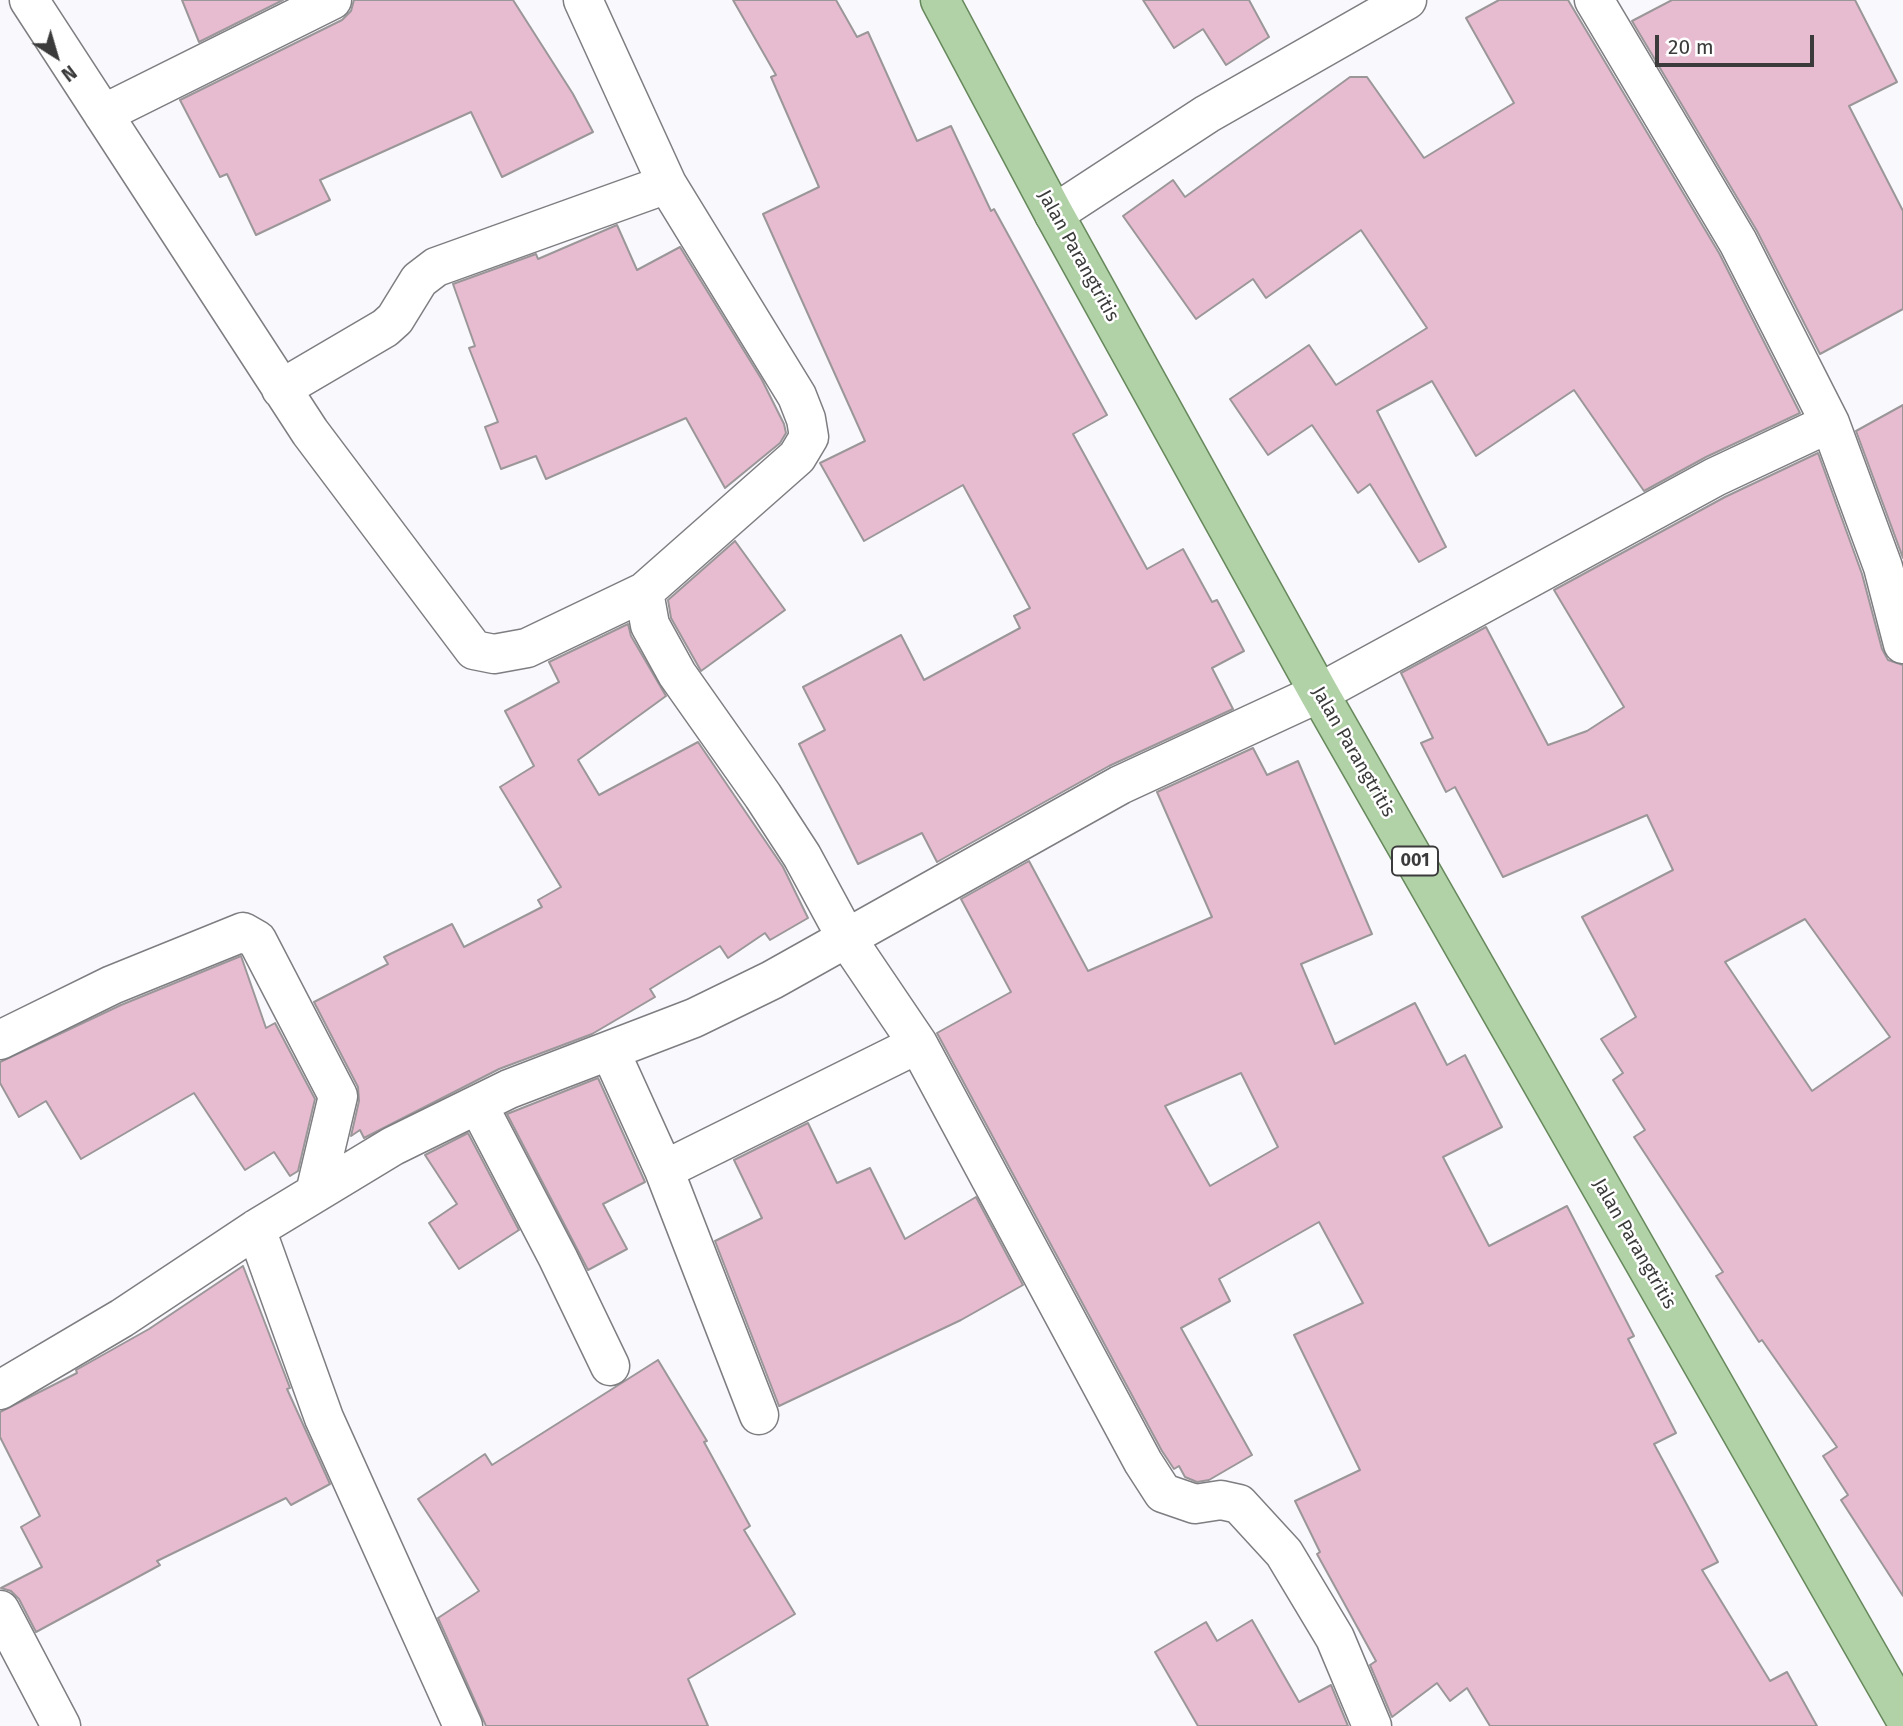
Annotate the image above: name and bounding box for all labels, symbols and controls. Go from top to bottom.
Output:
north arrow [21,21,91,91]
scale bar [1658,21,1817,65]
text: 20 m [1668,34,1714,60]
text: N [57,60,81,86]
street label: Jalan Parangtritis [1032,186,1124,326]
street label: Jalan Parangtritis [1306,683,1400,821]
road number: 001 [1392,846,1438,876]
street label: Jalan Parangtritis [1587,1175,1681,1313]

